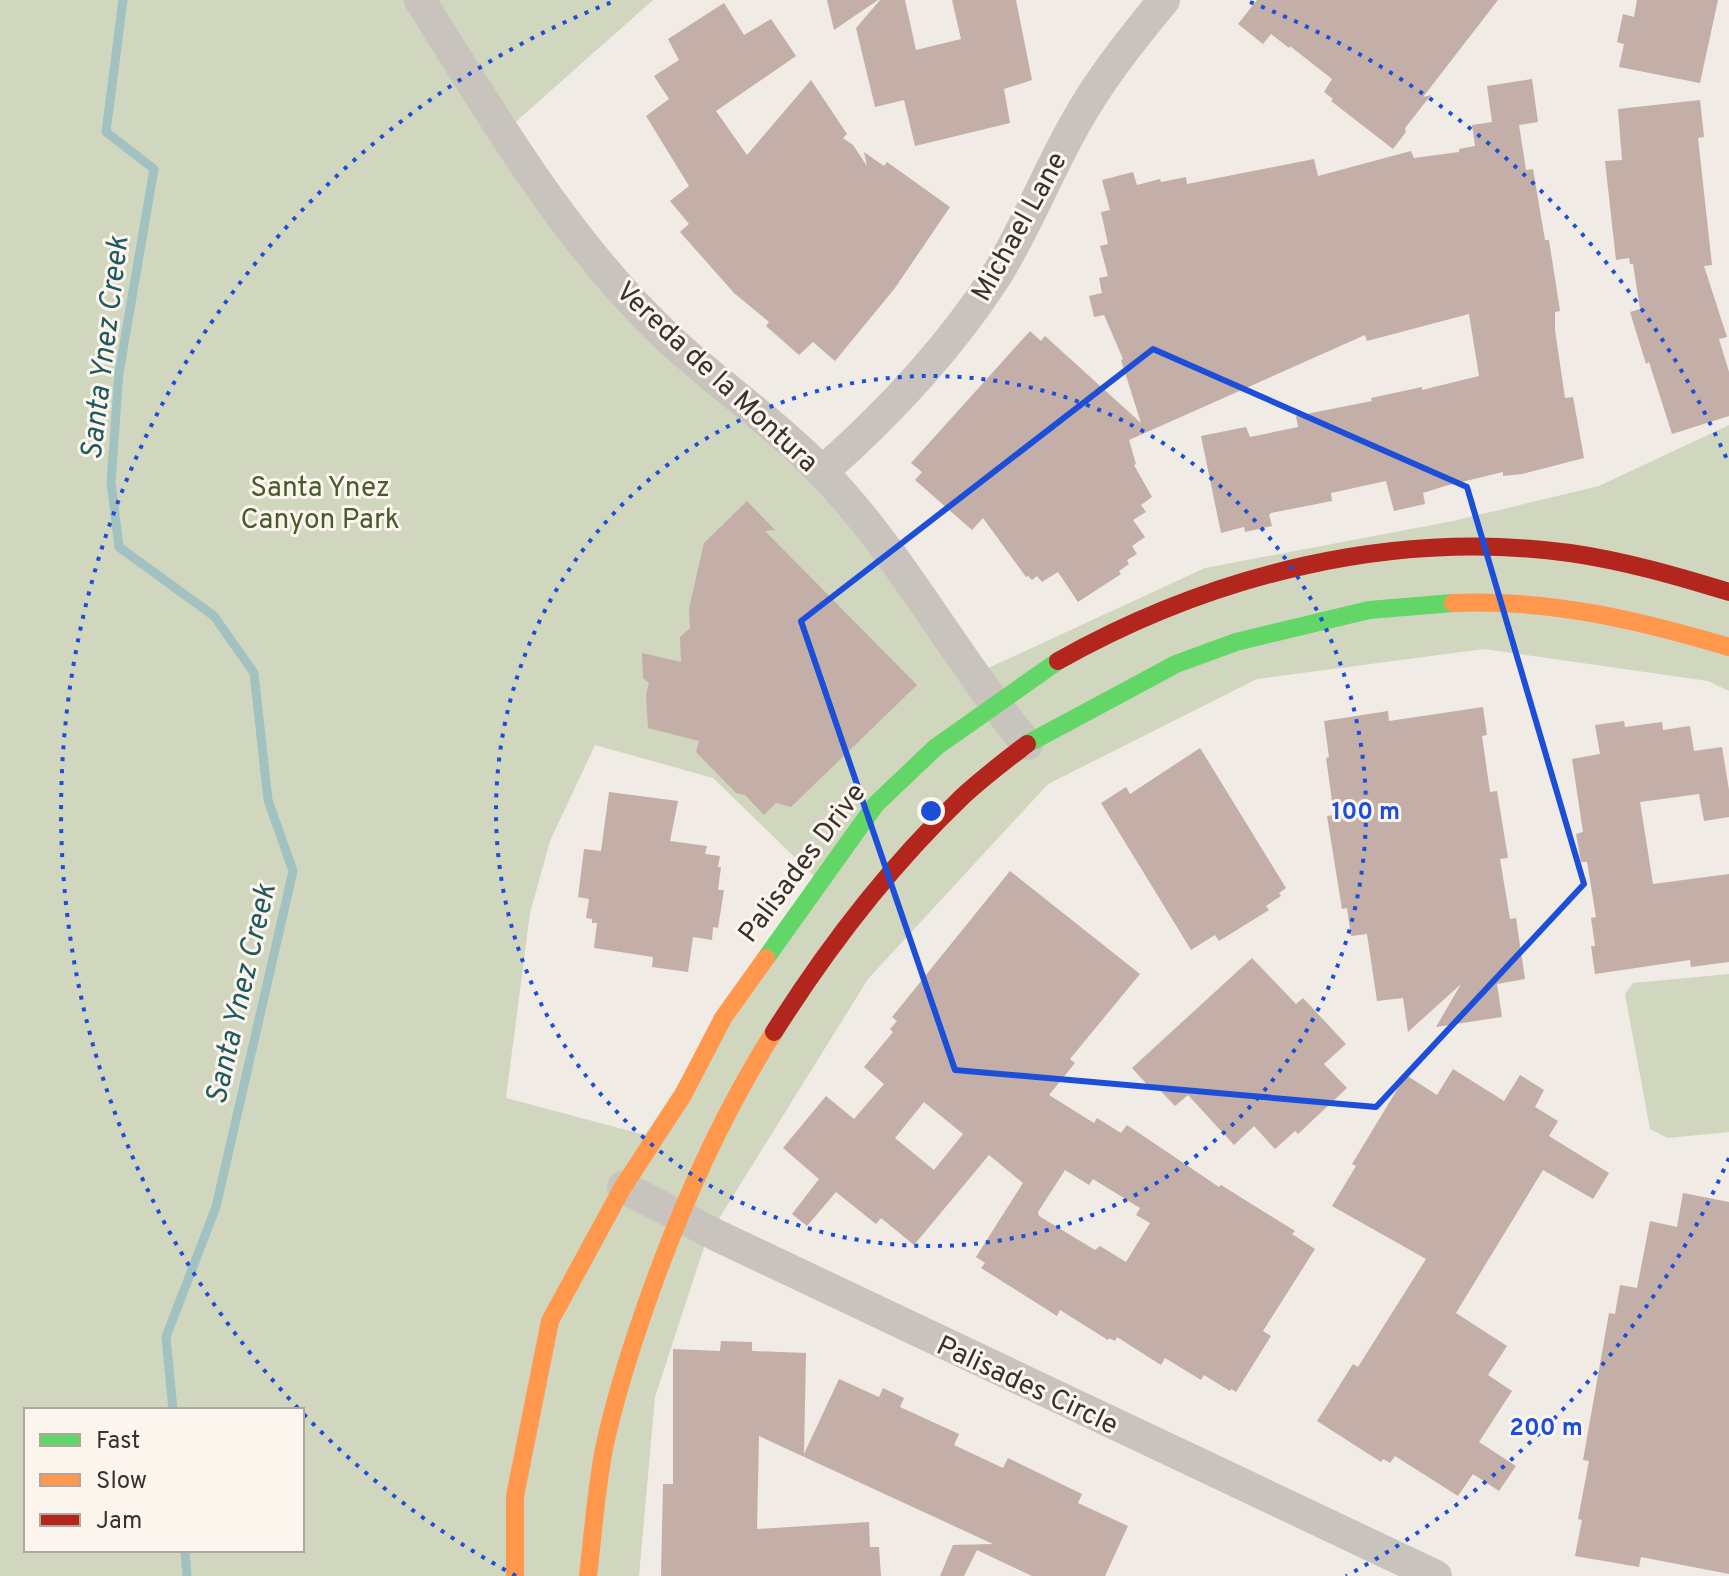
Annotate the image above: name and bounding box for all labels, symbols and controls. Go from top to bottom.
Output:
street label: Michael Lane [965,146,1077,309]
water label: Santa Ynez Creek [74,233,139,462]
street label: Vereda de la Montura [607,275,825,481]
park label: Santa Ynez Canyon Park [240,471,400,539]
street label: Palisades Drive [732,777,875,951]
centre of rings [917,797,945,825]
text: 100 m [1332,798,1400,828]
water label: Santa Ynez Creek [199,880,286,1108]
street label: Palisades Circle [930,1329,1123,1445]
legend [24,1408,304,1552]
text: 200 m [1509,1414,1583,1444]
text: Fast [96,1427,140,1457]
text: Slow [96,1467,147,1497]
text: Jam [96,1507,142,1537]

